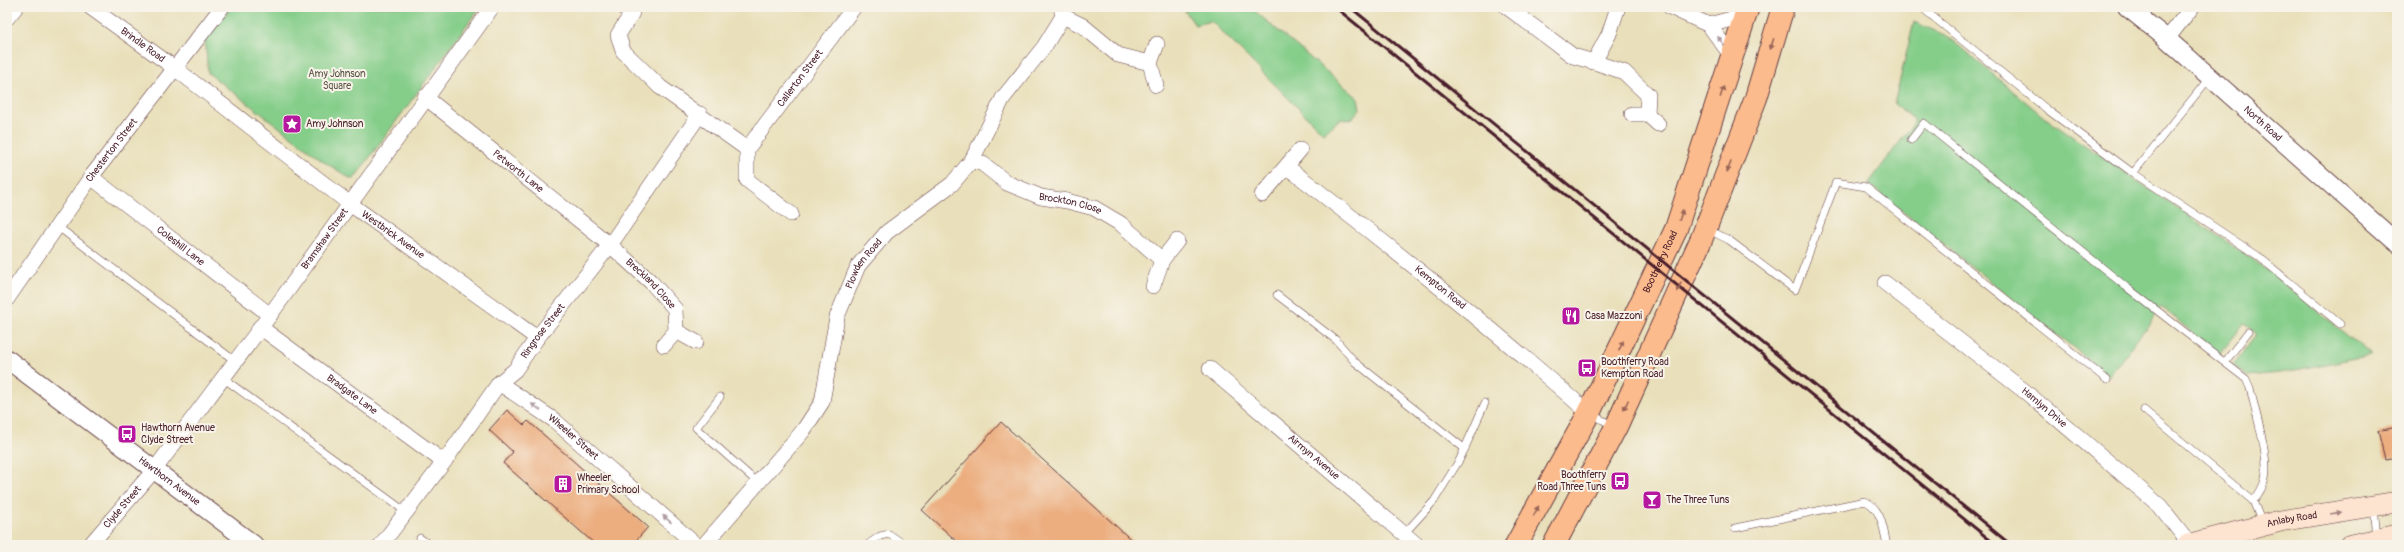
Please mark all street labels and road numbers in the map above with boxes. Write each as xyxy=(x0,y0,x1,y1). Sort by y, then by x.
street label: Brindle Road xyxy=(118,25,167,65)
street label: Callerton Street xyxy=(775,47,826,109)
street label: North Road xyxy=(2241,104,2284,144)
street label: Chesterton Street xyxy=(83,115,141,184)
street label: Petworth Lane xyxy=(490,147,546,195)
street label: Brockton Close xyxy=(1038,191,1104,217)
street label: Bramshaw Street xyxy=(299,205,351,272)
street label: Westbrick Avenue xyxy=(359,208,427,261)
street label: Coleshill Lane xyxy=(154,224,207,268)
street label: Boothferry Road xyxy=(1641,229,1680,295)
street label: Plowden Road xyxy=(843,236,885,291)
street label: Breckland Close xyxy=(623,256,678,311)
street label: Kempton Road xyxy=(1412,263,1468,312)
street label: Ringrose Street xyxy=(519,301,568,361)
street label: Bradgate Lane xyxy=(324,372,380,417)
street label: Hamlyn Drive xyxy=(2019,385,2069,430)
street label: Wheeler Street xyxy=(546,412,602,463)
street label: Airmyn Avenue xyxy=(1285,432,1342,482)
street label: Hawthorn Avenue xyxy=(136,454,202,508)
street label: Clyde Street xyxy=(101,483,145,531)
street label: Anlaby Road xyxy=(2265,509,2318,530)

